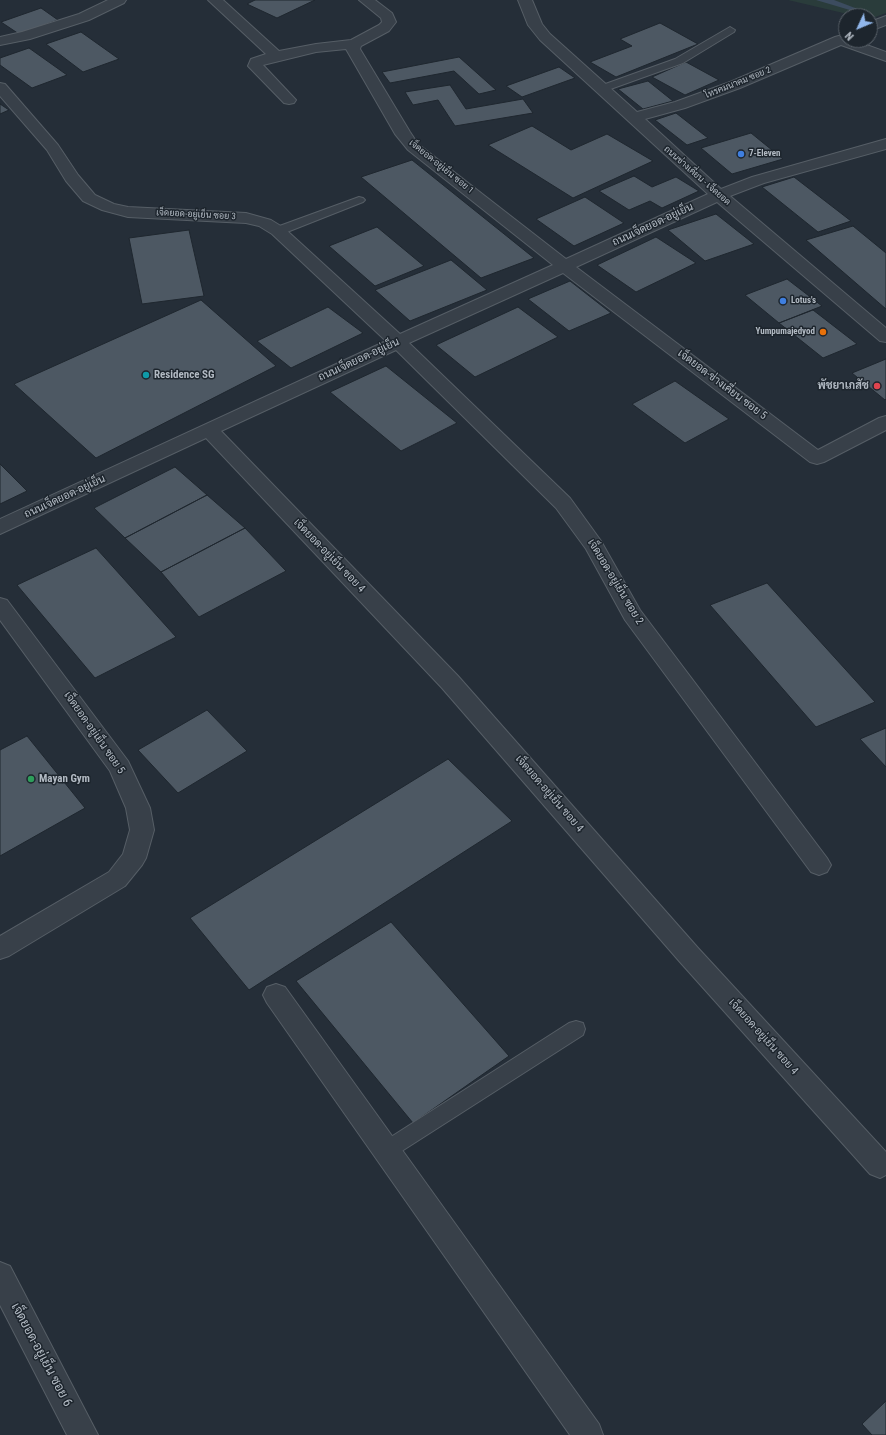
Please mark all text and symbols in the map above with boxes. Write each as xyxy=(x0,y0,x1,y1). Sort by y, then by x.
north arrow xyxy=(838,8,878,48)
text: N xyxy=(843,29,857,43)
street label: โทรคมนาคม ซอย 2 xyxy=(703,65,773,101)
street label: เจ็ดยอด-อยู่เย็น ซอย 1 xyxy=(407,138,475,196)
street label: ถนนช่างเคี่ยน - เจ็ดยอด xyxy=(661,144,733,208)
marker: 7-Eleven xyxy=(736,149,746,159)
place label: 7-Eleven xyxy=(749,149,780,159)
street label: ถนนเจ็ดยอด-อยู่เย็น xyxy=(610,200,696,250)
street label: เจ็ดยอด-อยู่เย็น ซอย 3 xyxy=(156,208,236,222)
marker: Lotus's xyxy=(778,296,788,306)
place label: Lotus's xyxy=(791,296,816,306)
place label: Yumpumajedyod xyxy=(756,327,815,337)
marker: Yumpumajedyod xyxy=(818,327,828,337)
street label: ถนนเจ็ดยอด-อยู่เย็น xyxy=(316,335,402,385)
street label: เจ็ดยอด-ช่างเคี่ยน ซอย 5 xyxy=(675,347,769,423)
place label: Residence SG xyxy=(154,368,214,382)
marker: Residence SG xyxy=(141,370,151,380)
place label: พัชยาเภสัช xyxy=(817,379,869,393)
marker: พัชยาเภสัช xyxy=(872,381,882,391)
street label: ถนนเจ็ดยอด-อยู่เย็น xyxy=(22,472,108,522)
street label: เจ็ดยอด-อยู่เย็น ซอย 4 xyxy=(290,516,368,596)
street label: เจ็ดยอด-อยู่เย็น ซอย 2 xyxy=(584,537,646,627)
street label: เจ็ดยอด-อยู่เย็น ซอย 5 xyxy=(61,689,127,777)
street label: เจ็ดยอด-อยู่เย็น ซอย 4 xyxy=(512,753,586,835)
place label: Mayan Gym xyxy=(39,772,90,786)
marker: Mayan Gym xyxy=(26,774,36,784)
street label: เจ็ดยอด-อยู่เย็น ซอย 4 xyxy=(725,996,801,1078)
street label: เจ็ดยอด-อยู่เย็น ซอย 6 xyxy=(7,1300,75,1410)

